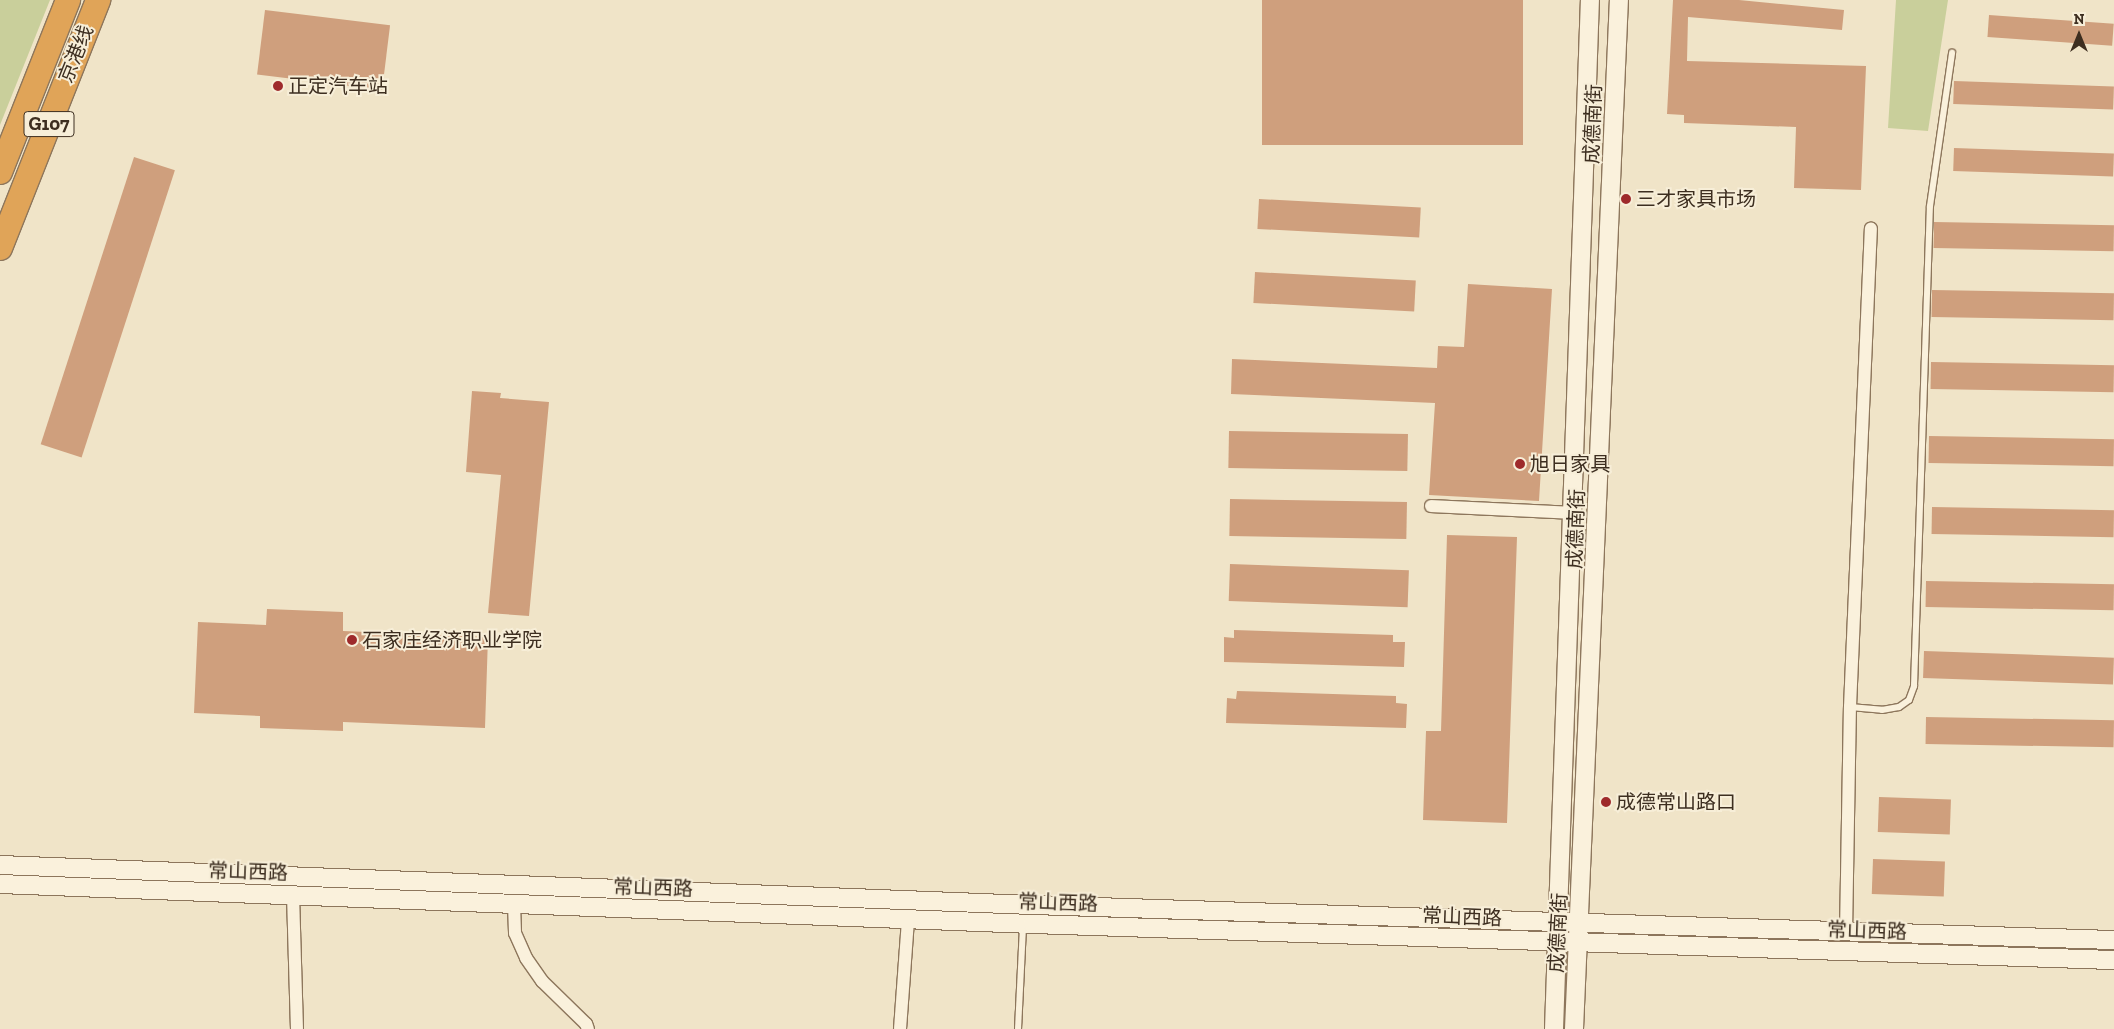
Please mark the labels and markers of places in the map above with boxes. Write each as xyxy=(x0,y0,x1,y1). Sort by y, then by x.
place label: 正定汽车站 xyxy=(288,74,388,98)
marker: 正定汽车站 xyxy=(272,80,284,92)
place label: 三才家具市场 xyxy=(1636,187,1756,211)
marker: 三才家具市场 xyxy=(1620,193,1632,205)
place label: 旭日家具 xyxy=(1530,452,1610,476)
marker: 旭日家具 xyxy=(1514,458,1526,470)
place label: 石家庄经济职业学院 xyxy=(362,628,542,652)
marker: 石家庄经济职业学院 xyxy=(346,634,358,646)
place label: 成德常山路口 xyxy=(1616,790,1736,814)
marker: 成德常山路口 xyxy=(1600,796,1612,808)

